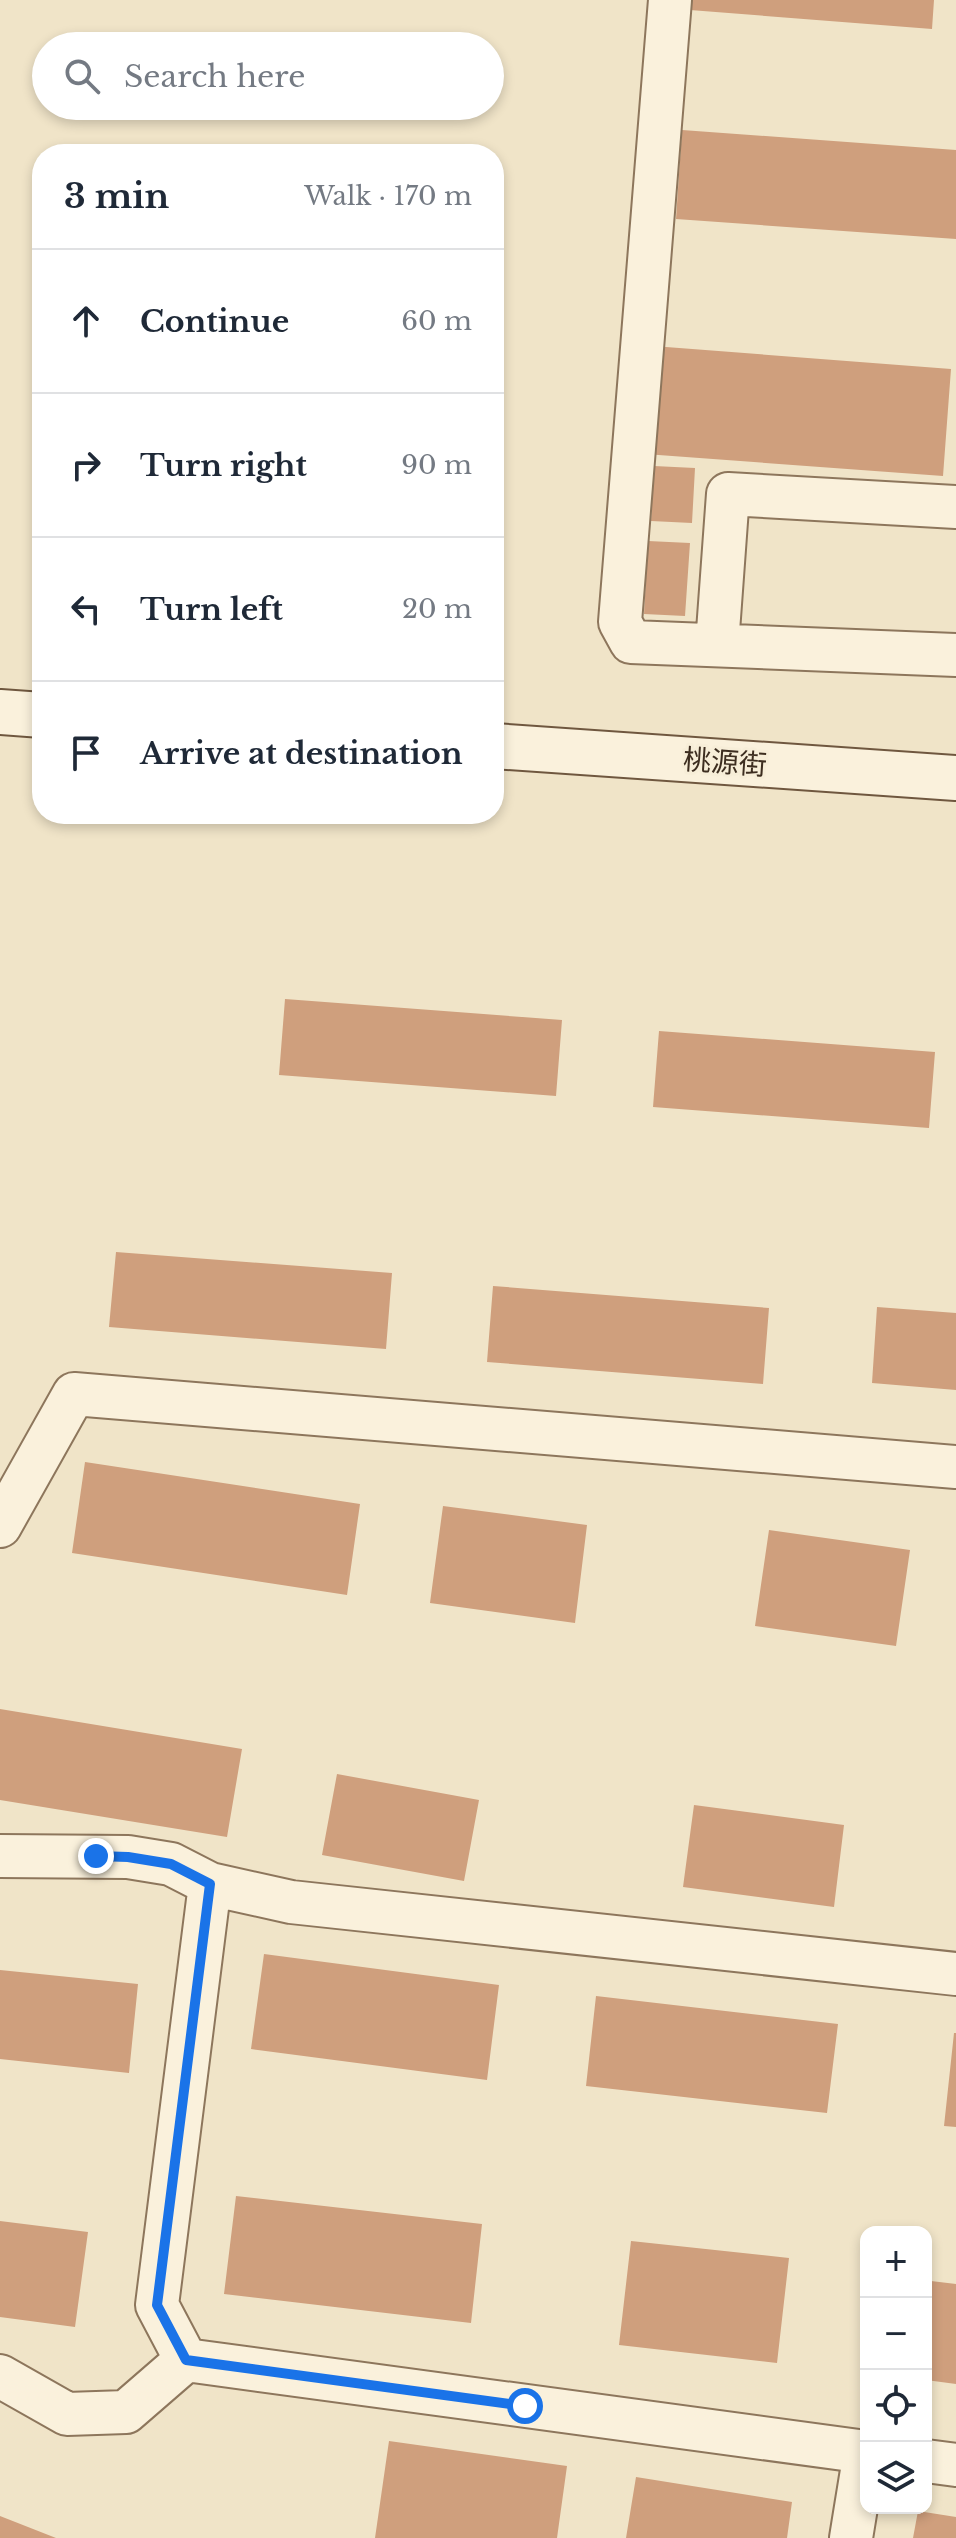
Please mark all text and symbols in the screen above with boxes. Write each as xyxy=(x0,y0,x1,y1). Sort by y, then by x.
search box xyxy=(32,32,504,120)
icon: search xyxy=(60,54,104,98)
text: Search here xyxy=(124,58,305,95)
text: 3 min xyxy=(64,175,169,217)
text: Walk · 170 m xyxy=(304,180,472,212)
icon: ahead xyxy=(64,299,108,343)
text: Continue xyxy=(140,303,289,340)
text: 60 m xyxy=(401,305,472,337)
icon: right xyxy=(64,443,108,487)
text: Turn right xyxy=(140,447,307,484)
text: 90 m xyxy=(401,449,472,481)
icon: left xyxy=(64,587,108,631)
text: Turn left xyxy=(140,591,283,628)
text: 20 m xyxy=(402,593,472,625)
icon: arrive xyxy=(64,731,108,775)
text: Arrive at destination xyxy=(140,735,463,772)
street label: 桃源街 xyxy=(682,742,768,783)
route end xyxy=(78,1838,114,1874)
map controls xyxy=(860,2226,932,2514)
button: + xyxy=(860,2226,932,2298)
button: − xyxy=(860,2298,932,2370)
button: locate xyxy=(860,2370,932,2442)
route start xyxy=(507,2388,543,2424)
button: layers xyxy=(860,2442,932,2514)

